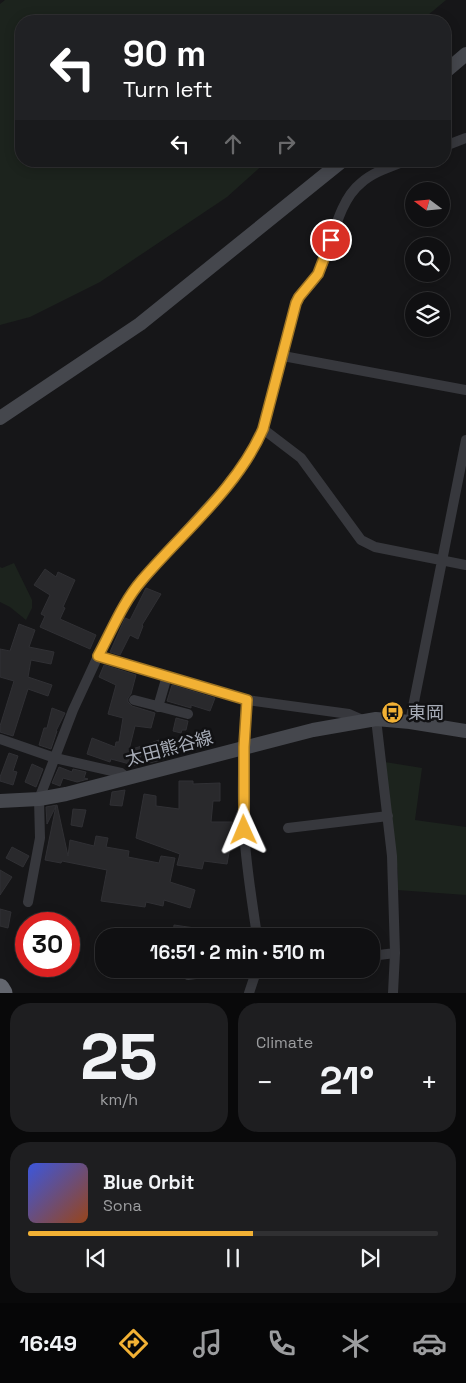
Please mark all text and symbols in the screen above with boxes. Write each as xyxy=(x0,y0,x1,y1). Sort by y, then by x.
text: 90 m xyxy=(123,32,206,76)
icon: left xyxy=(40,35,105,100)
text: Turn left xyxy=(123,75,213,103)
icon: left xyxy=(166,130,194,158)
icon: ahead xyxy=(219,130,247,158)
icon: right xyxy=(272,130,300,158)
north arrow xyxy=(405,182,450,228)
map controls xyxy=(405,182,450,337)
pin xyxy=(310,219,352,261)
icon: arrive xyxy=(317,226,345,254)
button: search xyxy=(405,237,450,282)
button: layers xyxy=(405,292,450,337)
bus stop icon: 東岡 xyxy=(380,700,404,724)
place label: 東岡 xyxy=(408,701,444,724)
street label: 太田熊谷線 xyxy=(123,725,215,771)
position arrow xyxy=(217,803,269,855)
speed limit sign: 30 xyxy=(15,912,80,977)
text: 16:51 · 2 min · 510 m xyxy=(150,940,325,965)
text: 25 xyxy=(80,1015,158,1098)
text: Climate xyxy=(256,1032,313,1053)
text: 21° xyxy=(320,1057,374,1105)
text: − xyxy=(256,1064,273,1100)
text: + xyxy=(421,1064,438,1100)
text: km/h xyxy=(100,1089,138,1110)
text: Blue Orbit xyxy=(103,1170,194,1195)
text: Sona xyxy=(103,1195,142,1216)
icon: previous xyxy=(82,1244,110,1272)
icon: pause xyxy=(219,1244,247,1272)
icon: next xyxy=(356,1244,384,1272)
icon: directions xyxy=(116,1326,151,1361)
icon: music xyxy=(190,1326,225,1361)
icon: phone xyxy=(264,1326,299,1361)
icon: climate xyxy=(338,1326,373,1361)
icon: car xyxy=(412,1326,447,1361)
text: 16:49 xyxy=(19,1329,77,1357)

